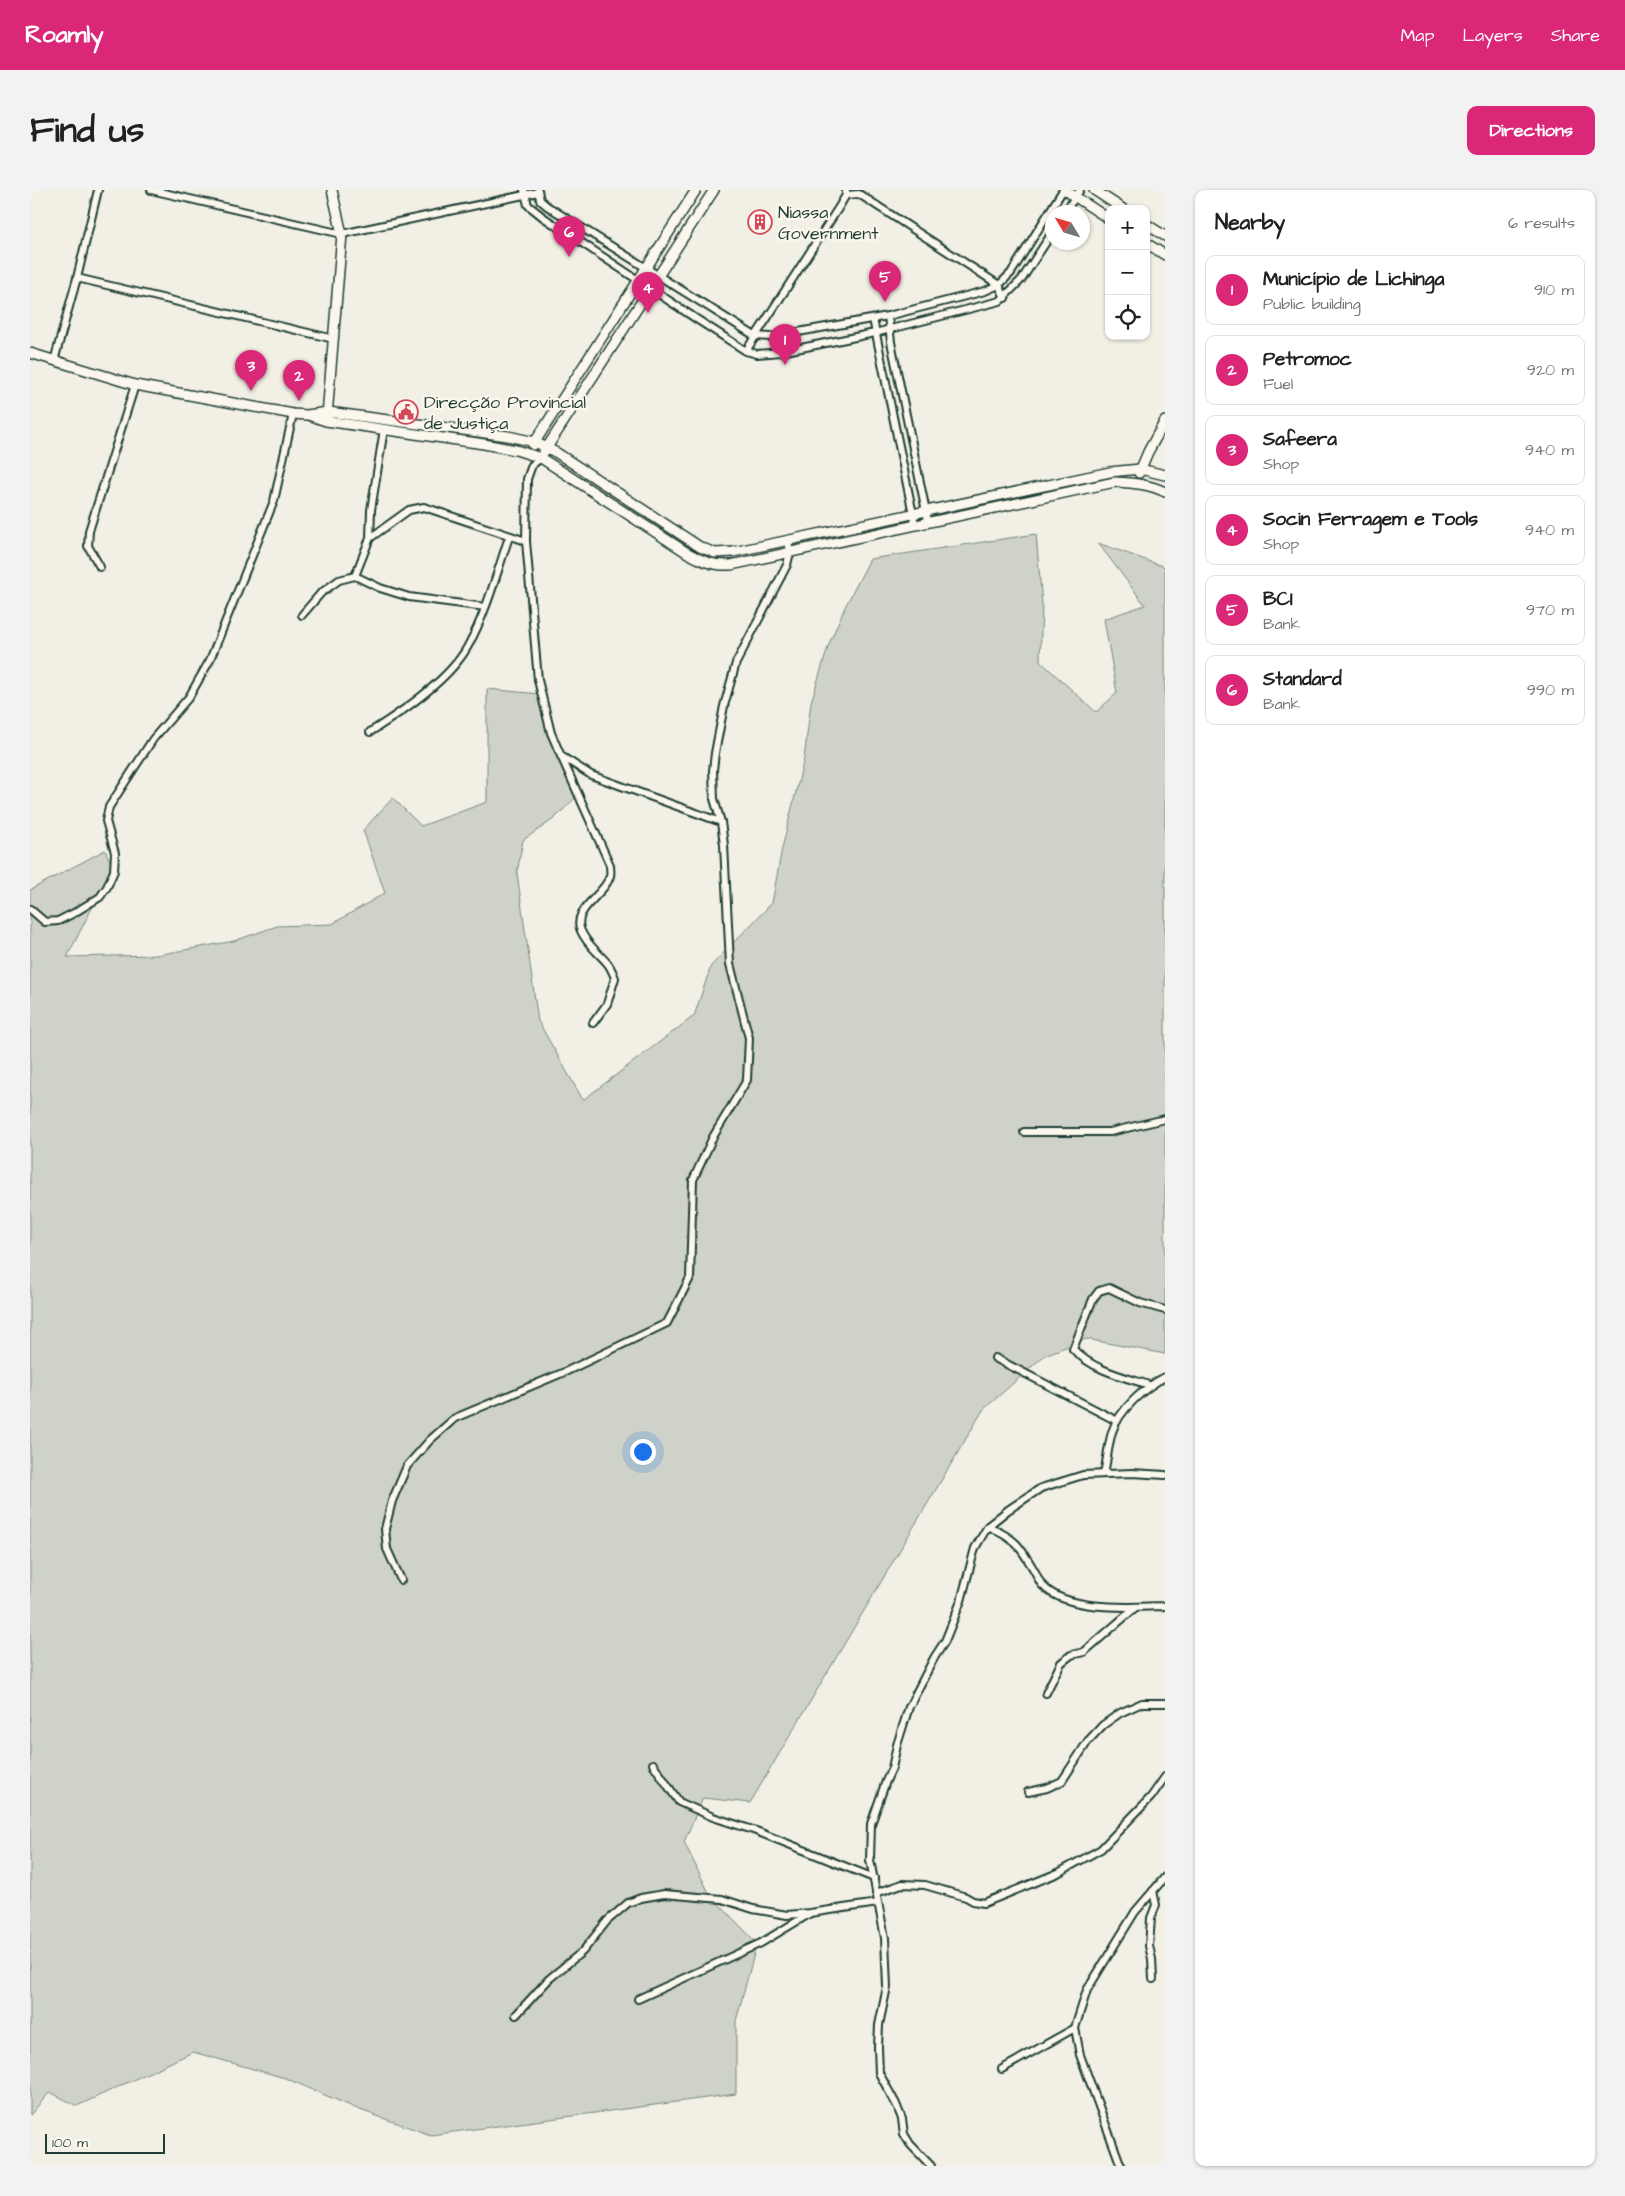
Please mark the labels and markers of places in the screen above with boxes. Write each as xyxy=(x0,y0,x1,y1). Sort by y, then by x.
place label: Niassa Government xyxy=(778,200,879,246)
building icon: Niassa Government xyxy=(747,209,773,235)
pin: 6 xyxy=(553,216,585,257)
pin: 5 xyxy=(869,261,901,302)
pin: 4 xyxy=(632,272,664,313)
pin: 1 xyxy=(769,324,801,365)
pin: 3 xyxy=(235,350,267,391)
pin: 2 xyxy=(283,360,315,401)
place label: Direcção Provincial de Justiça xyxy=(424,390,586,436)
public building icon: Direcção Provincial de Justiça xyxy=(393,399,419,425)

